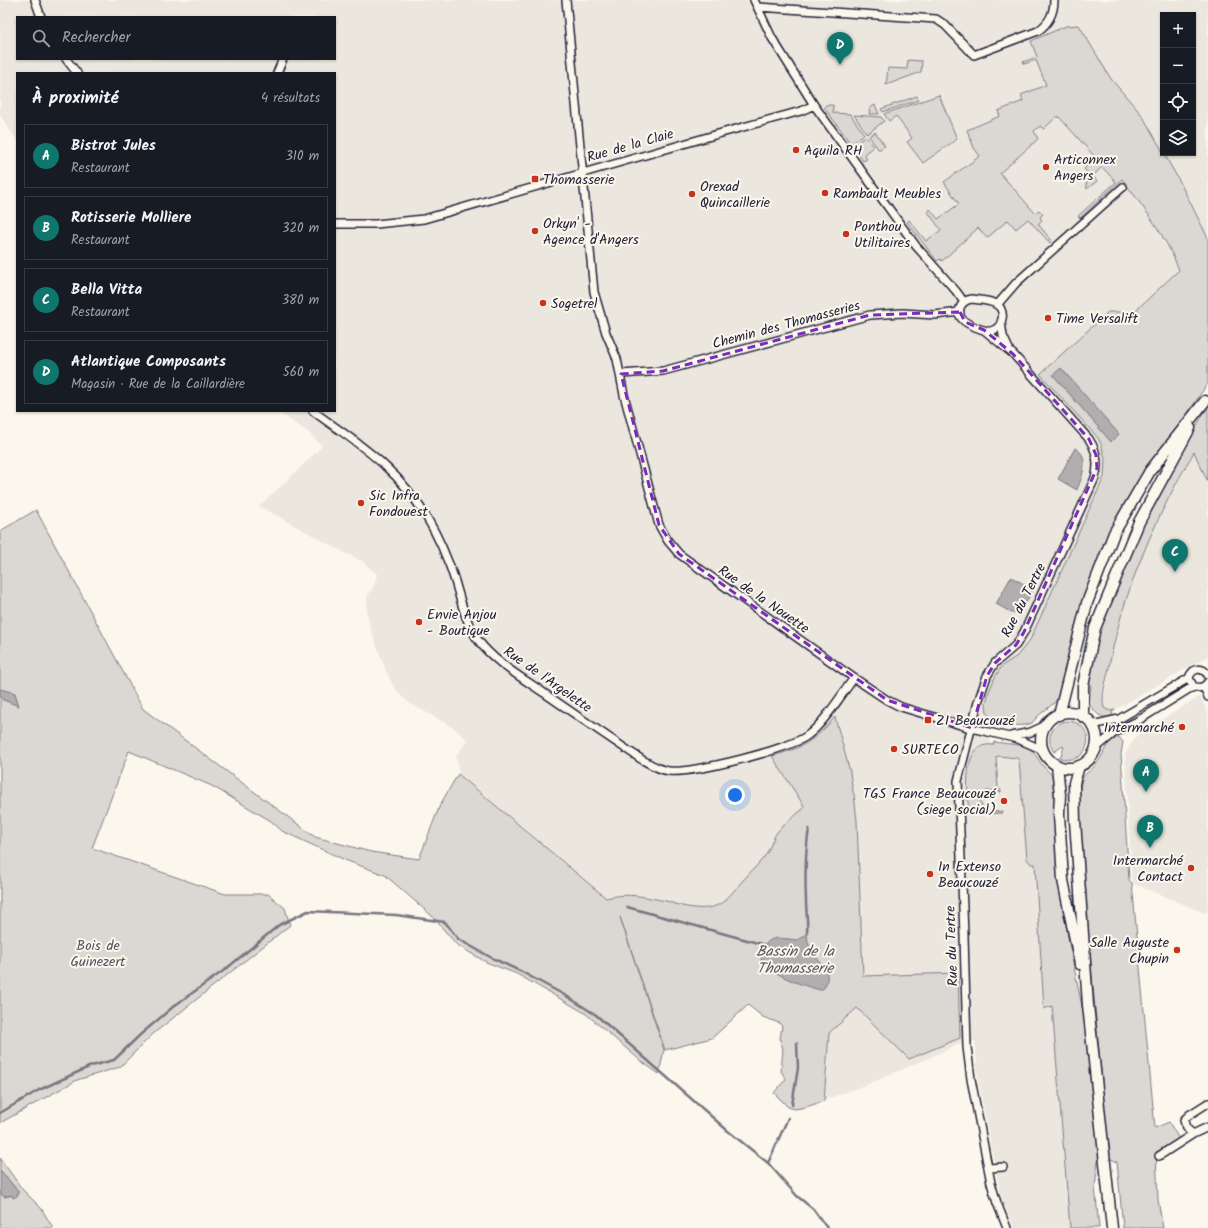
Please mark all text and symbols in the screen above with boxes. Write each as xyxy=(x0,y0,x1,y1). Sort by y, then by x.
map controls xyxy=(1160,12,1196,156)
button: + xyxy=(1160,12,1196,48)
search box xyxy=(16,16,336,60)
text: Rechercher xyxy=(62,26,130,50)
icon: search xyxy=(30,27,52,49)
pin: D xyxy=(827,32,853,65)
button: − xyxy=(1160,48,1196,84)
button: locate xyxy=(1160,84,1196,120)
text: À proximité xyxy=(32,85,119,112)
text: 4 résultats xyxy=(261,88,320,109)
button: layers xyxy=(1160,120,1196,156)
street label: Rue de la Claie xyxy=(584,123,677,169)
text: Bistrot Jules xyxy=(71,134,156,158)
place label: Aquila RH xyxy=(804,140,862,162)
marker: Aquila RH xyxy=(791,145,801,155)
text: A xyxy=(42,146,50,167)
text: 310 m xyxy=(285,146,319,167)
place label: Articonnex Angers xyxy=(1054,149,1117,187)
text: Restaurant xyxy=(71,158,130,179)
marker: Articonnex Angers xyxy=(1041,162,1051,172)
place label: Thomasserie xyxy=(543,169,615,191)
marker: Thomasserie xyxy=(530,174,540,184)
place label: Orexad Quincaillerie xyxy=(700,176,771,214)
place label: Rambault Meubles xyxy=(833,183,941,205)
marker: Rambault Meubles xyxy=(820,188,830,198)
marker: Orexad Quincaillerie xyxy=(687,189,697,199)
text: Rotisserie Molliere xyxy=(71,206,191,230)
place label: Orkyn' - Agence d'Angers xyxy=(543,213,639,251)
place label: Ponthou Utilitaires xyxy=(854,216,910,254)
text: B xyxy=(42,218,50,239)
text: 320 m xyxy=(282,218,319,239)
marker: Orkyn' - Agence d'Angers xyxy=(530,226,540,236)
marker: Ponthou Utilitaires xyxy=(841,229,851,239)
text: Restaurant xyxy=(71,230,130,251)
text: Bella Vitta xyxy=(71,278,142,302)
text: C xyxy=(42,290,50,311)
text: 380 m xyxy=(282,290,319,311)
place label: Sogetrel xyxy=(551,293,598,315)
street label: Chemin des Thomasseries xyxy=(710,295,863,355)
marker: Sogetrel xyxy=(538,298,548,308)
text: Restaurant xyxy=(71,302,130,323)
place label: Time Versalift xyxy=(1056,308,1139,330)
marker: Time Versalift xyxy=(1043,313,1053,323)
text: Atlantique Composants xyxy=(71,350,226,374)
text: D xyxy=(42,362,50,383)
text: 560 m xyxy=(283,362,319,383)
text: Magasin · Rue de la Caillardière xyxy=(71,374,245,395)
place label: Sic Infra Fondouest xyxy=(369,485,428,523)
marker: Sic Infra Fondouest xyxy=(356,498,366,508)
pin: C xyxy=(1162,539,1188,572)
street label: Rue du Tertre xyxy=(996,559,1052,642)
street label: Rue de la Nouette xyxy=(713,560,814,640)
place label: Envie Anjou - Boutique xyxy=(427,604,497,642)
marker: Envie Anjou - Boutique xyxy=(414,617,424,627)
street label: Rue de l'Argelette xyxy=(498,641,597,719)
place label: ZI Beaucouzé xyxy=(936,710,1016,732)
marker: ZI Beaucouzé xyxy=(923,715,933,725)
place label: Intermarché xyxy=(1104,717,1175,739)
marker: Intermarché xyxy=(1177,722,1187,732)
place label: SURTECO xyxy=(902,739,959,761)
marker: SURTECO xyxy=(889,744,899,754)
pin: A xyxy=(1133,759,1159,792)
place label: TGS France Beaucouzé (siege social) xyxy=(863,783,997,821)
your location xyxy=(725,785,745,805)
marker: TGS France Beaucouzé (siege social) xyxy=(999,796,1009,806)
pin: B xyxy=(1137,815,1163,848)
place label: Intermarché Contact xyxy=(1113,850,1184,888)
place label: In Extenso Beaucouzé xyxy=(938,856,1001,894)
marker: Intermarché Contact xyxy=(1186,863,1196,873)
marker: In Extenso Beaucouzé xyxy=(925,869,935,879)
street label: Rue du Tertre xyxy=(940,904,964,987)
place label: Salle Auguste Chupin xyxy=(1090,932,1170,970)
park label: Bois de Guinezert xyxy=(71,935,126,973)
water label: Bassin de la Thomasserie xyxy=(756,940,835,981)
marker: Salle Auguste Chupin xyxy=(1172,945,1182,955)

